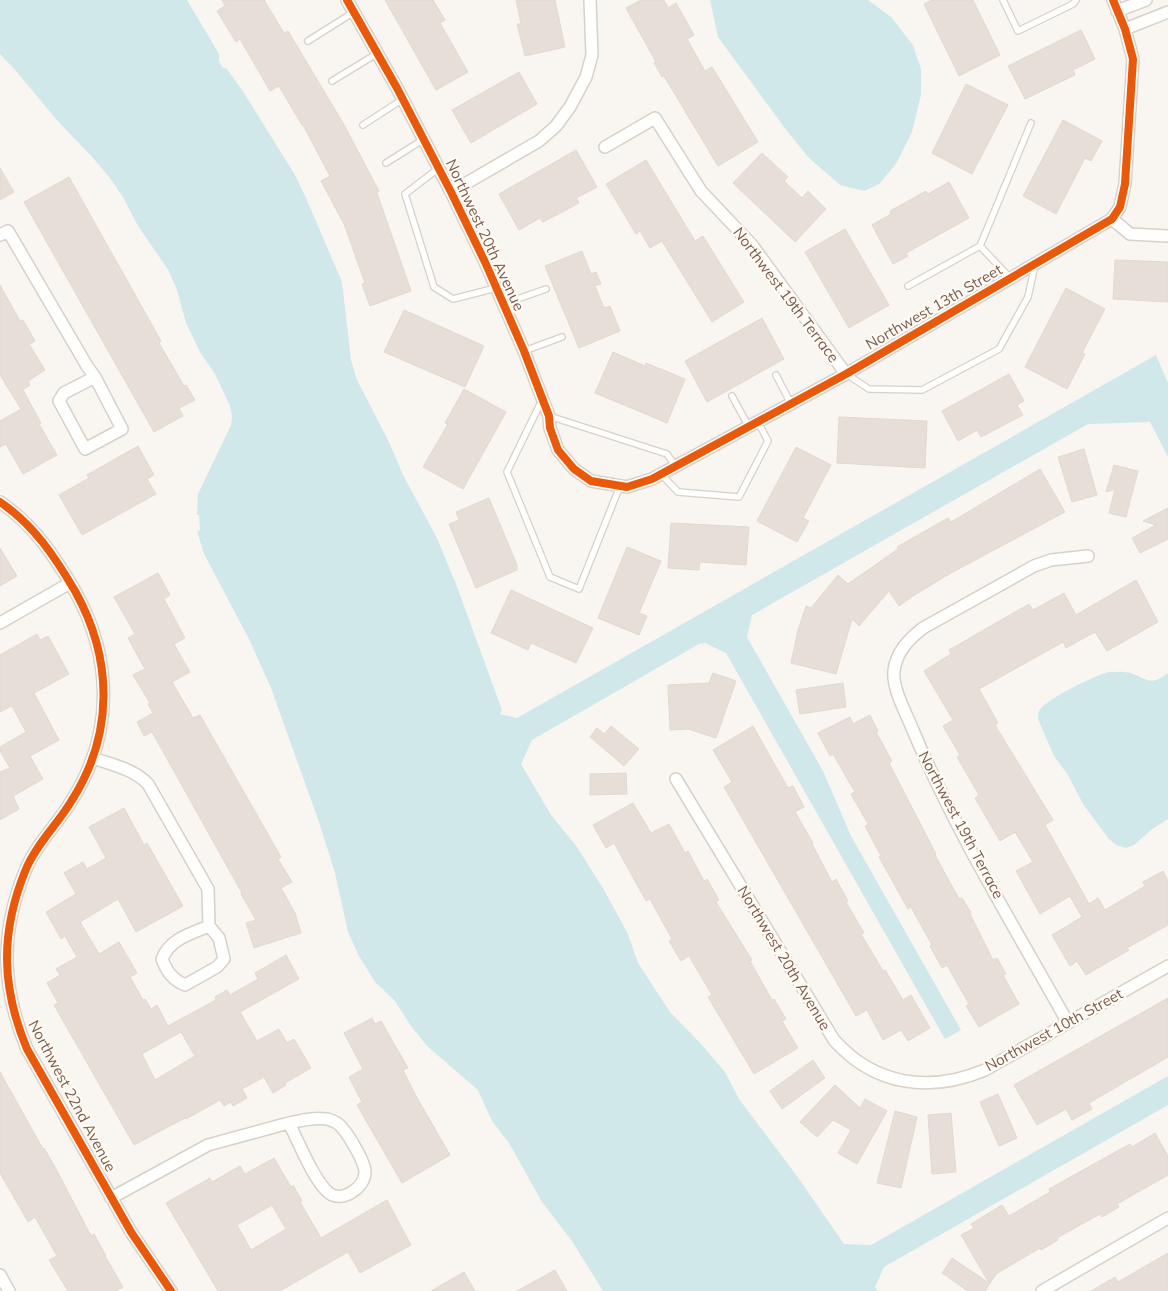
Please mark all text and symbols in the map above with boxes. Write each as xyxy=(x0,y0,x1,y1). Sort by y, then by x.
street label: Northwest 20th Avenue xyxy=(442,156,529,314)
street label: Northwest 19th Terrace xyxy=(729,223,843,366)
street label: Northwest 13th Street xyxy=(862,260,1005,353)
street label: Northwest 19th Terrace xyxy=(914,748,1008,902)
street label: Northwest 20th Avenue xyxy=(734,882,835,1034)
street label: Northwest 10th Street xyxy=(982,984,1126,1075)
street label: Northwest 22nd Avenue xyxy=(24,1017,121,1175)

